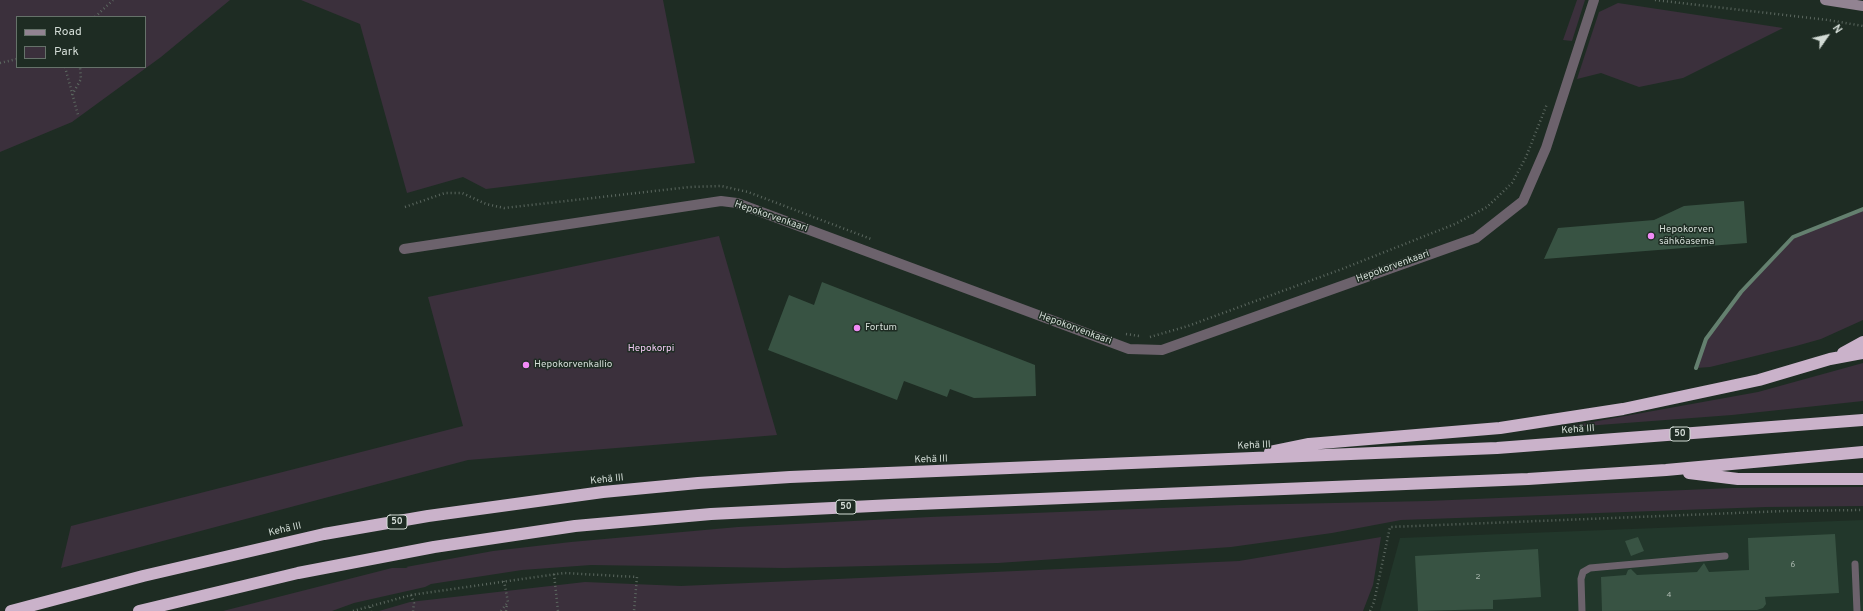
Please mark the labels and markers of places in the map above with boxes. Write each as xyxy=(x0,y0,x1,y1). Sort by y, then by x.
place label: Hepokorven sähköasema xyxy=(1659,224,1714,248)
marker: Hepokorven sähköasema xyxy=(1646,231,1656,241)
place label: Fortum xyxy=(865,322,897,334)
marker: Fortum xyxy=(852,323,862,333)
place label: Hepokorvenkallio xyxy=(534,359,612,371)
marker: Hepokorvenkallio xyxy=(521,360,531,370)

